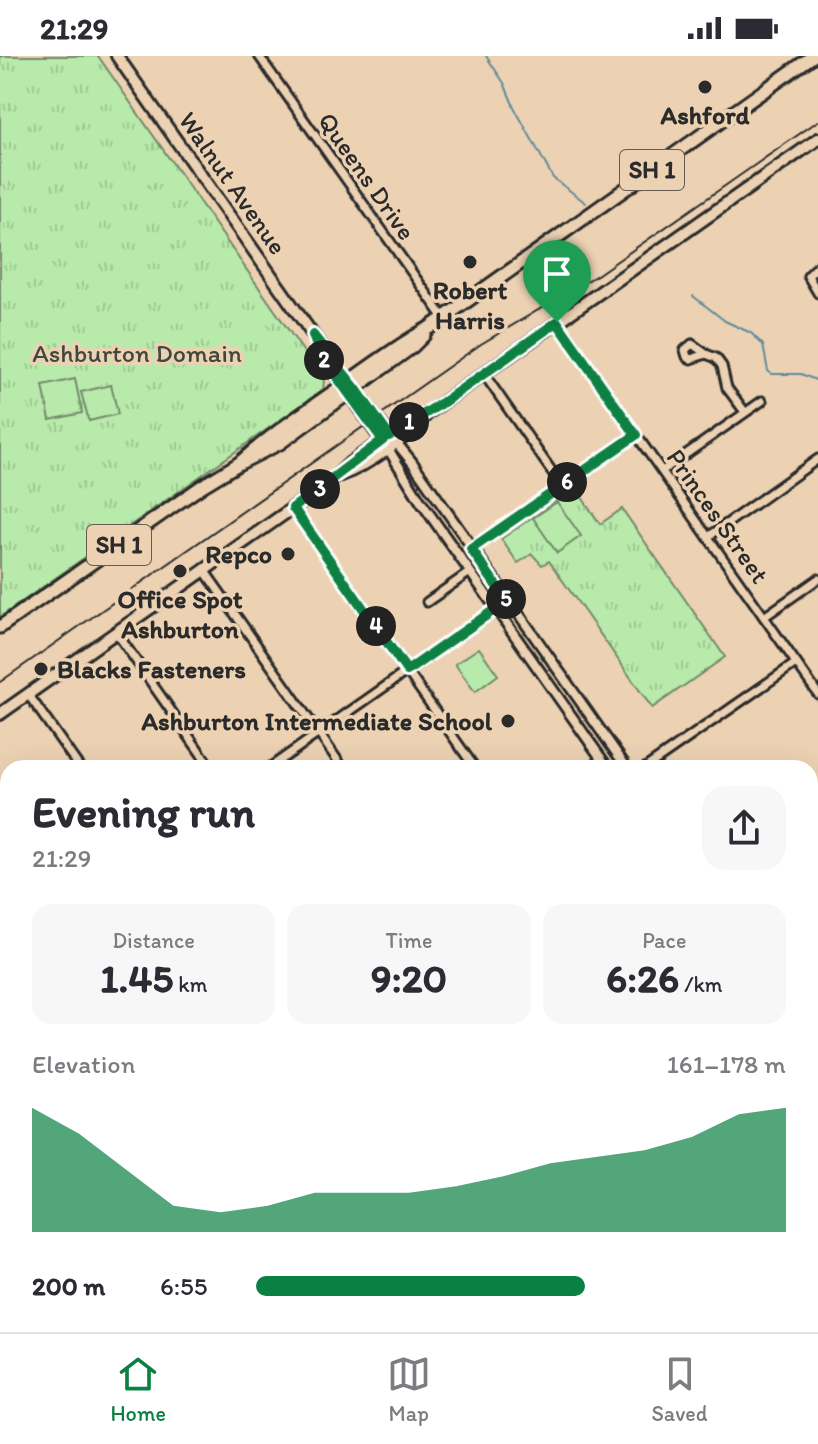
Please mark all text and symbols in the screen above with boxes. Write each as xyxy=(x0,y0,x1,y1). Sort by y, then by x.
text: 21:29 xyxy=(40,10,109,47)
marker: Ashford xyxy=(696,78,714,96)
place label: Ashford xyxy=(660,99,751,131)
street label: Walnut Avenue xyxy=(172,105,294,261)
street label: Queens Drive xyxy=(311,106,423,246)
road number: SH 1 xyxy=(620,150,684,190)
pin xyxy=(523,240,591,322)
icon: arrive xyxy=(535,252,579,296)
marker: Robert Harris xyxy=(461,253,479,271)
place label: Robert Harris xyxy=(433,274,507,336)
park label: Ashburton Domain xyxy=(32,337,242,369)
pin: 2 xyxy=(304,340,344,380)
text: 2 xyxy=(318,346,330,373)
pin: 1 xyxy=(389,402,429,442)
text: 1 xyxy=(404,408,414,435)
street label: Princes Street xyxy=(660,443,776,590)
pin: 6 xyxy=(547,462,587,502)
text: 6 xyxy=(561,468,573,495)
pin: 3 xyxy=(300,469,340,509)
text: 3 xyxy=(314,475,326,502)
road number: SH 1 xyxy=(87,525,151,565)
place label: Repco xyxy=(205,538,272,570)
marker: Repco xyxy=(279,545,297,563)
marker: Office Spot Ashburton xyxy=(171,562,189,580)
pin: 5 xyxy=(486,579,526,619)
place label: Office Spot Ashburton xyxy=(117,583,243,645)
text: 5 xyxy=(500,585,512,612)
pin: 4 xyxy=(356,606,396,646)
text: 4 xyxy=(369,612,383,639)
place label: Blacks Fasteners xyxy=(57,653,246,685)
marker: Blacks Fasteners xyxy=(32,660,50,678)
place label: Ashburton Intermediate School xyxy=(140,705,493,737)
marker: Ashburton Intermediate School xyxy=(499,712,517,730)
text: Evening run xyxy=(32,785,255,838)
button: share xyxy=(702,786,786,870)
text: 21:29 xyxy=(32,842,91,874)
text: Distance xyxy=(112,927,195,954)
text: Time xyxy=(386,927,432,954)
text: Pace xyxy=(642,927,686,954)
text: 1.45 xyxy=(100,954,173,1002)
text: 9:20 xyxy=(371,954,447,1002)
text: 6:26 xyxy=(606,954,679,1002)
text: km xyxy=(173,971,207,998)
text: /km xyxy=(679,971,723,998)
text: Elevation xyxy=(32,1048,135,1080)
text: 161–178 m xyxy=(667,1048,786,1080)
text: 200 m xyxy=(32,1270,105,1302)
text: 6:55 xyxy=(160,1270,207,1302)
tab: Home xyxy=(110,1352,166,1427)
tab: Map xyxy=(387,1352,431,1427)
tab: Saved xyxy=(651,1352,708,1427)

